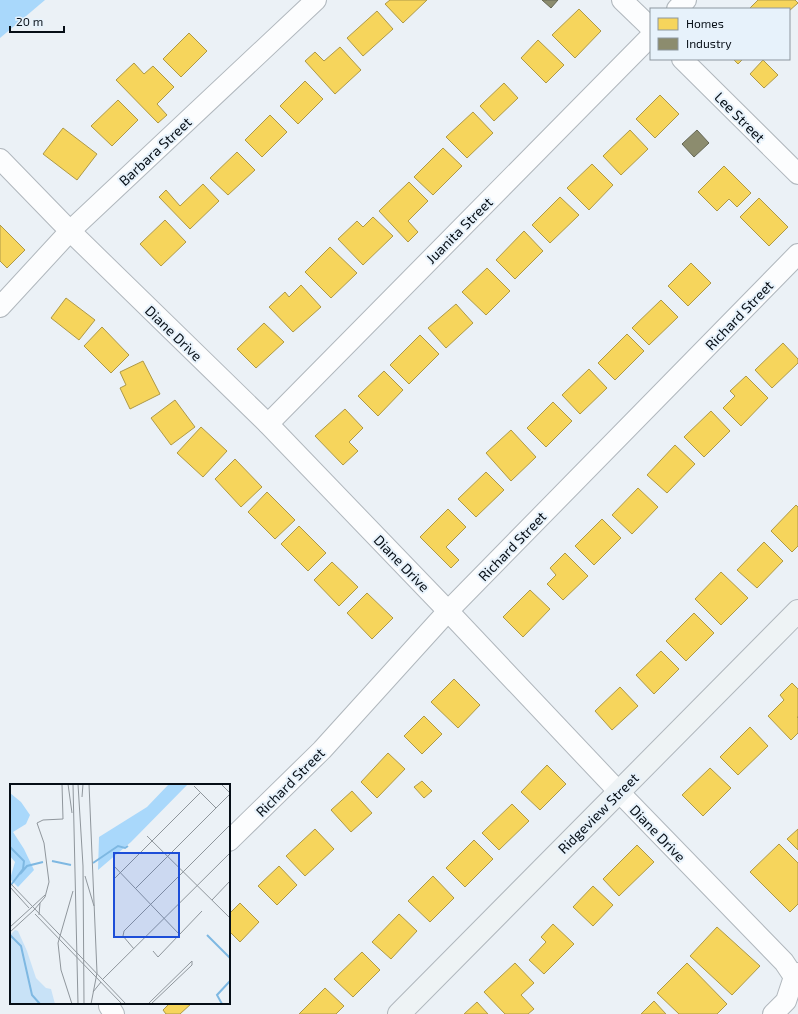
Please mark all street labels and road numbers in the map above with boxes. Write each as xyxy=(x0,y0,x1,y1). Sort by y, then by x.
street label: Lee Street xyxy=(711,88,769,146)
street label: Barbara Street xyxy=(115,113,195,189)
street label: Juanita Street xyxy=(422,193,496,267)
street label: Richard Street xyxy=(702,277,776,353)
street label: Diane Drive xyxy=(142,302,206,364)
street label: Richard Street xyxy=(475,508,549,584)
street label: Diane Drive xyxy=(371,531,433,595)
street label: Richard Street xyxy=(252,744,328,820)
street label: Ridgeview Street xyxy=(554,769,642,857)
street label: Diane Drive xyxy=(627,801,689,865)

